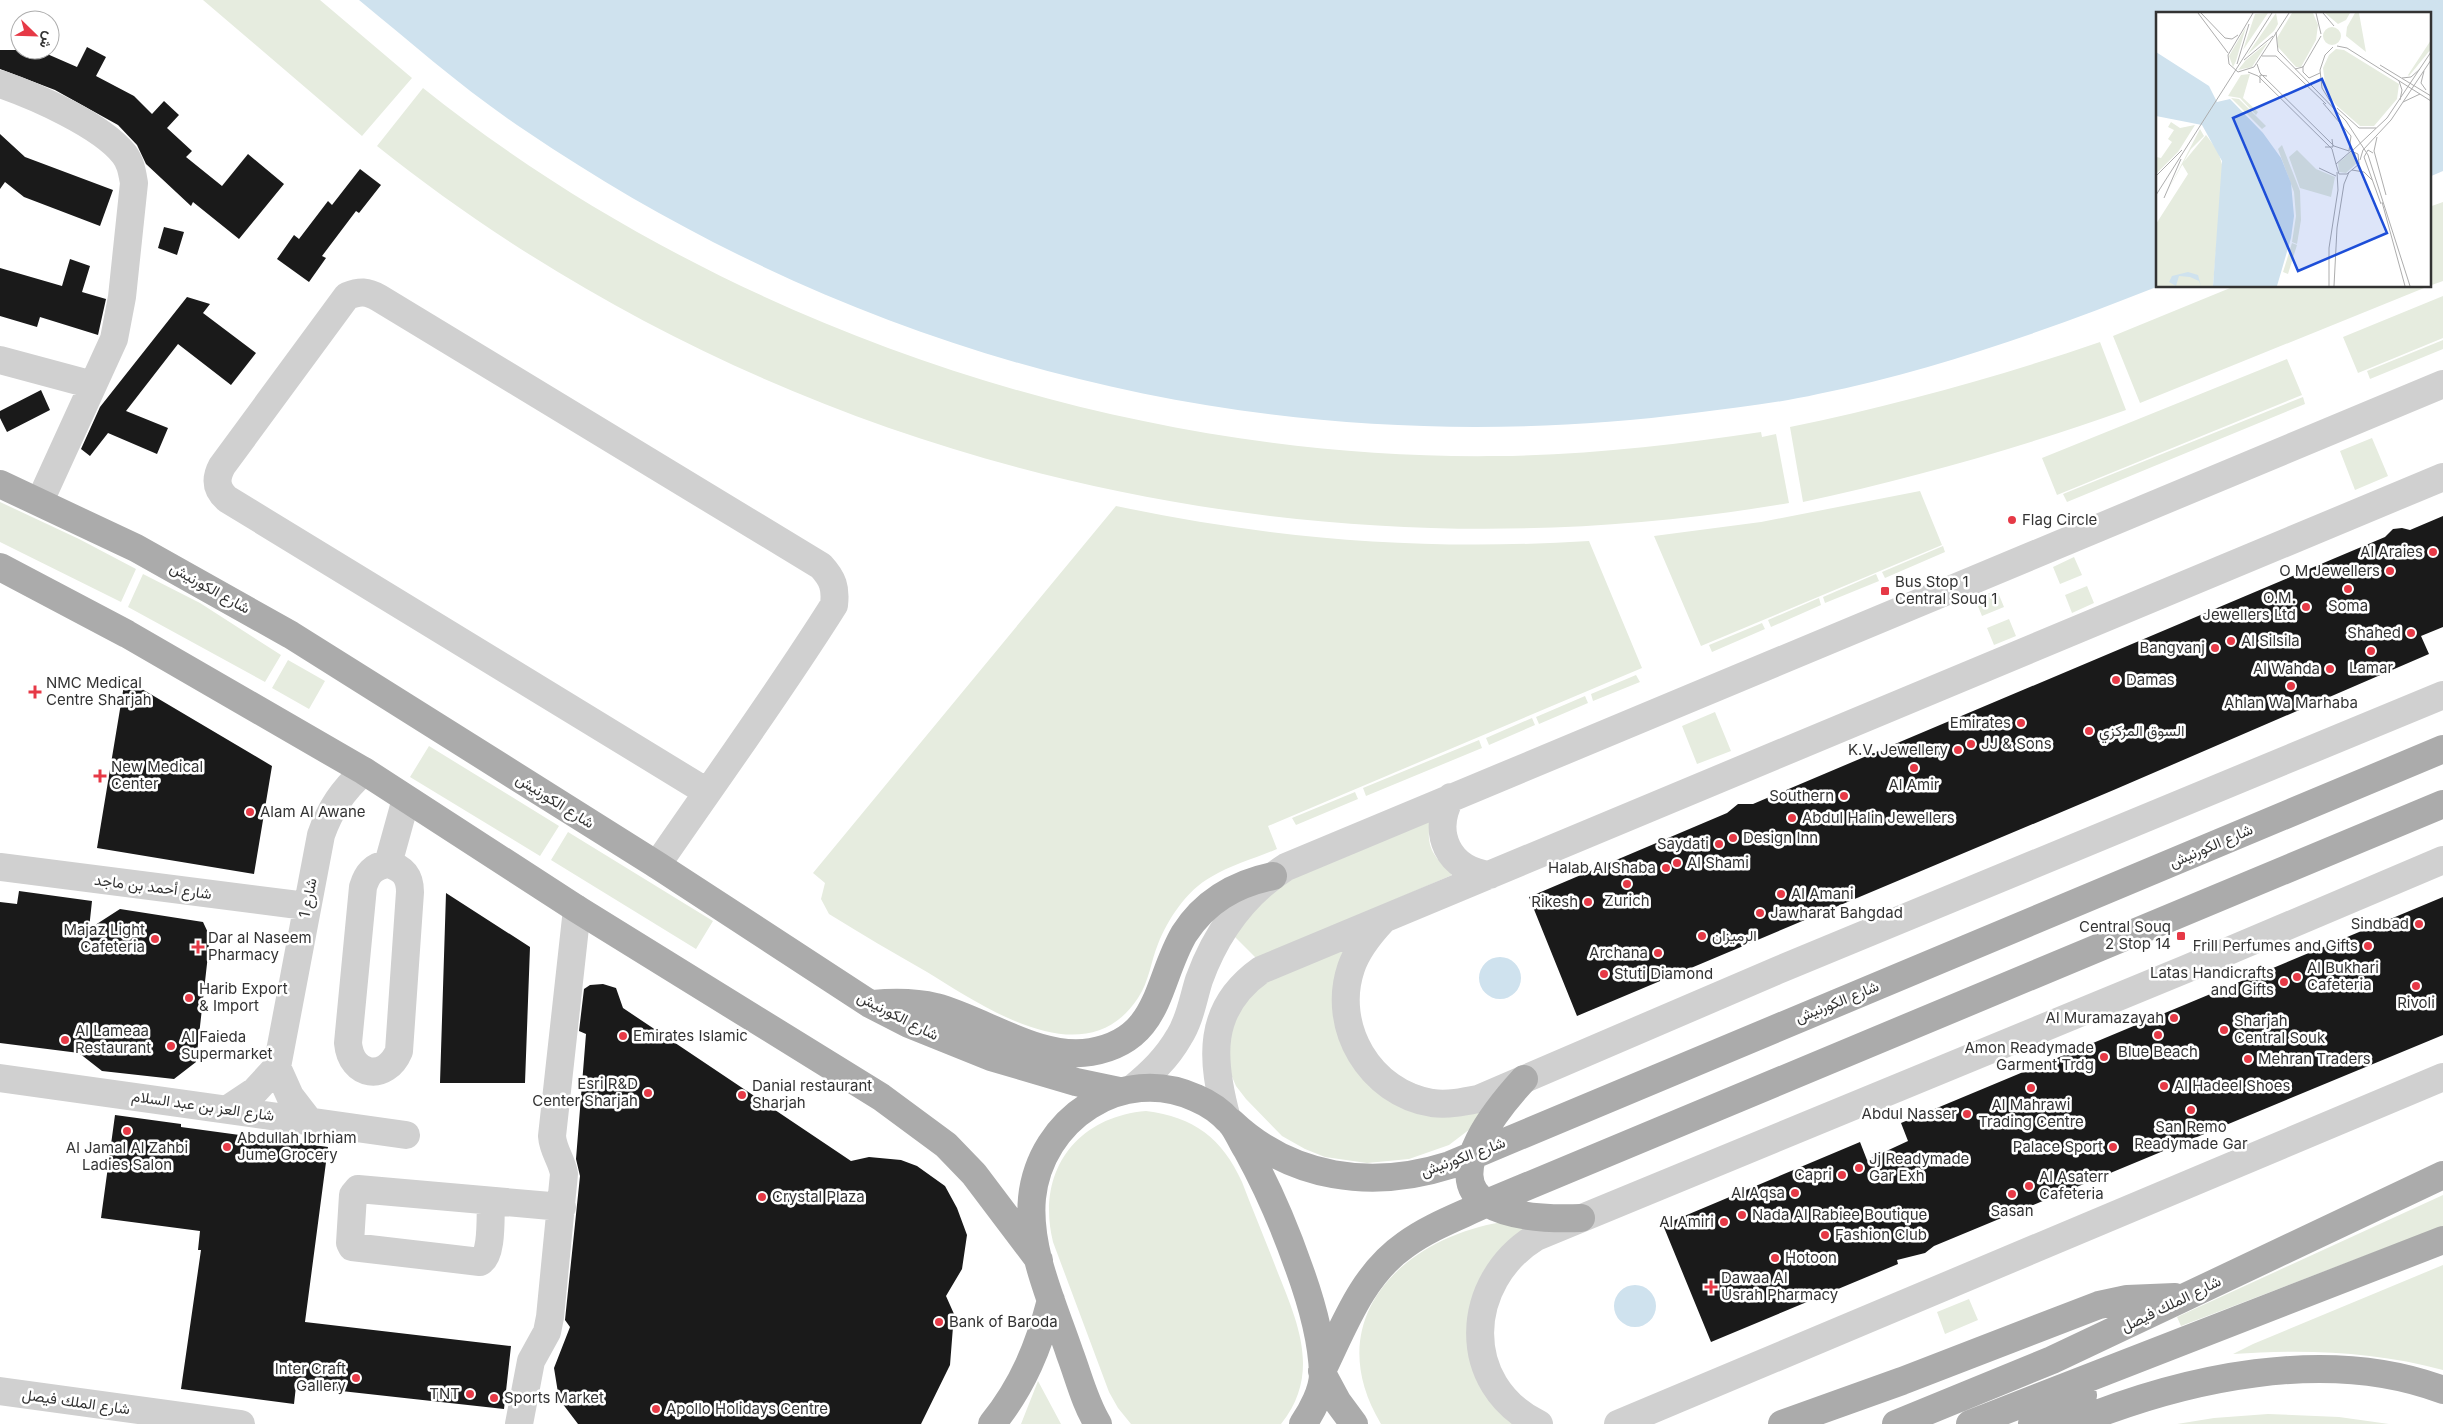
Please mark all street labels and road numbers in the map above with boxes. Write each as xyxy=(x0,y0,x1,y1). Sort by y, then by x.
street label: شارع الكورنيش xyxy=(166,558,254,619)
street label: شارع الكورنيش xyxy=(511,769,598,834)
street label: شارع الكورنيش xyxy=(2166,819,2256,873)
street label: شارع أحمد بن ماجد xyxy=(93,870,213,905)
street label: شارع 1 xyxy=(294,876,323,920)
street label: شارع الكورنيش xyxy=(1792,976,1882,1029)
street label: شارع الكورنيش xyxy=(853,987,942,1046)
street label: شارع العز بن عبد السلام xyxy=(130,1086,276,1127)
street label: شارع الكورنيش xyxy=(1418,1132,1509,1183)
street label: شارع الملك فيصل xyxy=(2118,1271,2225,1338)
street label: شارع الملك فيصل xyxy=(21,1385,131,1420)

